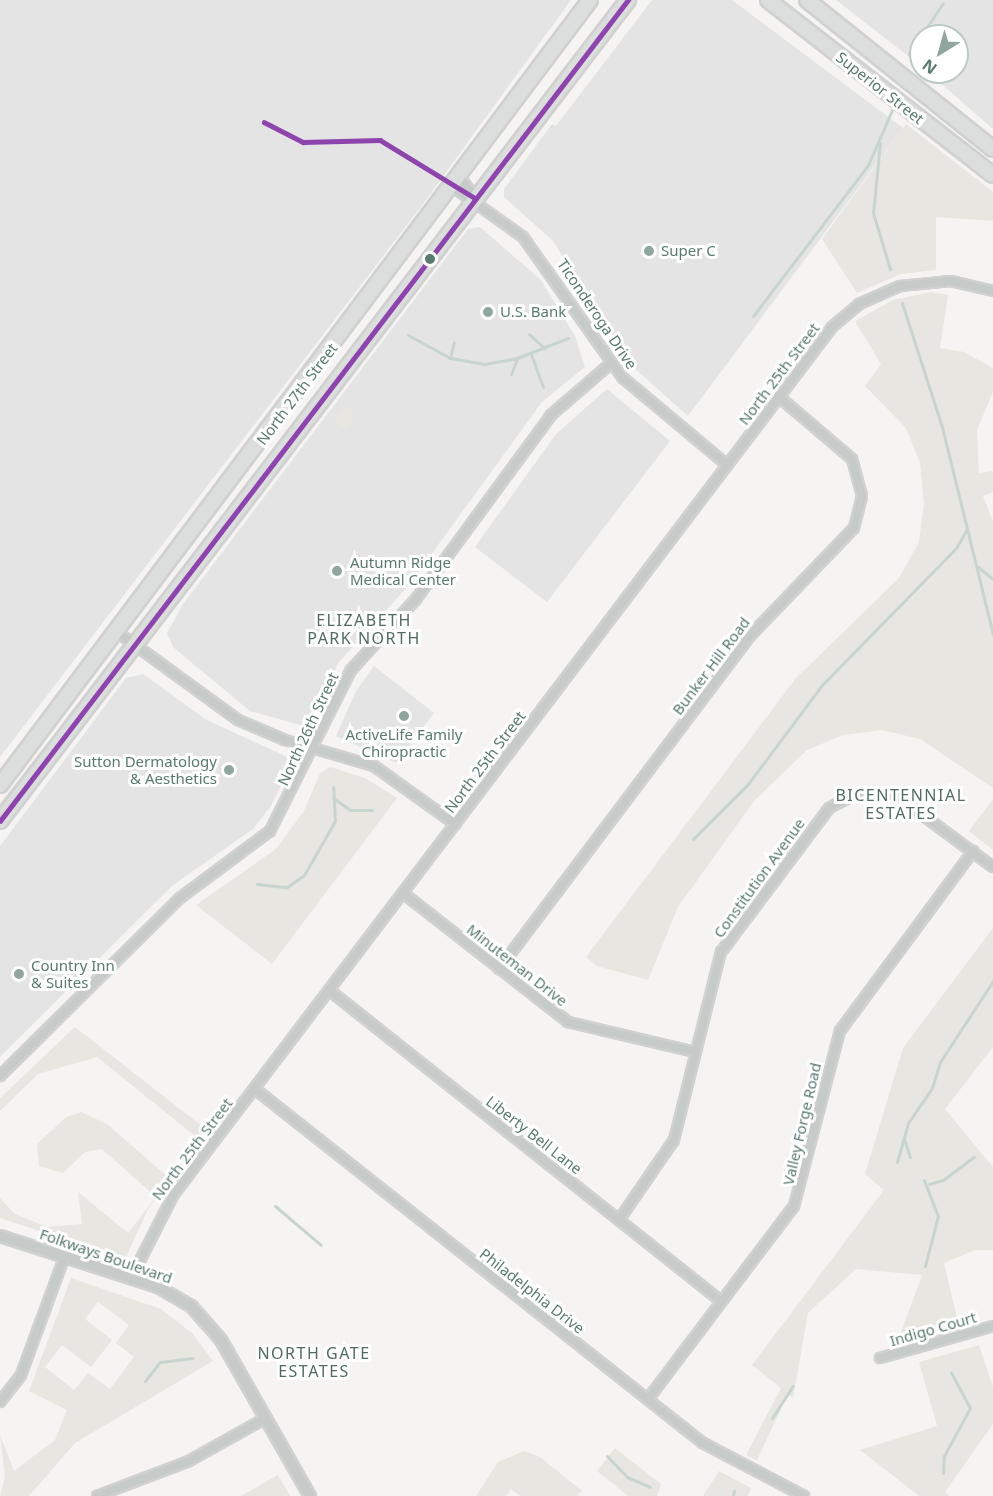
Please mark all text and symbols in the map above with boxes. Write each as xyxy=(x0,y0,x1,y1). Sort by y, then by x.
north arrow xyxy=(909,24,969,84)
street label: Superior Street xyxy=(833,48,927,128)
text: N xyxy=(918,54,941,79)
place label: Super C xyxy=(661,242,716,260)
marker: Super C xyxy=(642,244,656,258)
unlabelled marker xyxy=(424,253,436,265)
street label: Ticonderoga Drive xyxy=(553,255,641,373)
place label: U.S. Bank xyxy=(500,303,566,321)
marker: U.S. Bank xyxy=(481,305,495,319)
street label: North 25th Street xyxy=(735,320,823,428)
street label: North 27th Street xyxy=(253,340,341,448)
place label: Autumn Ridge Medical Center xyxy=(350,553,456,588)
marker: Autumn Ridge Medical Center xyxy=(328,562,346,580)
district label: ELIZABETH PARK NORTH xyxy=(307,610,421,648)
street label: Bunker Hill Road xyxy=(668,614,754,718)
street label: North 26th Street xyxy=(274,670,342,788)
street label: North 25th Street xyxy=(441,708,529,816)
marker: ActiveLife Family Chiropractic xyxy=(397,709,411,723)
place label: ActiveLife Family Chiropractic xyxy=(345,725,463,760)
place label: Sutton Dermatology & Aesthetics xyxy=(74,752,217,787)
marker: Sutton Dermatology & Aesthetics xyxy=(222,763,236,777)
district label: BICENTENNIAL ESTATES xyxy=(835,785,967,823)
street label: Constitution Avenue xyxy=(710,815,808,941)
street label: Minuteman Drive xyxy=(463,920,571,1010)
place label: Country Inn & Suites xyxy=(31,956,115,991)
marker: Country Inn & Suites xyxy=(12,967,26,981)
street label: Valley Forge Road xyxy=(779,1061,825,1187)
street label: Liberty Bell Lane xyxy=(483,1092,585,1178)
street label: North 25th Street xyxy=(148,1095,236,1203)
street label: Folkways Boulevard xyxy=(37,1225,175,1287)
street label: Philadelphia Drive xyxy=(476,1245,588,1337)
street label: Indigo Court xyxy=(888,1308,978,1350)
district label: NORTH GATE ESTATES xyxy=(257,1343,371,1381)

